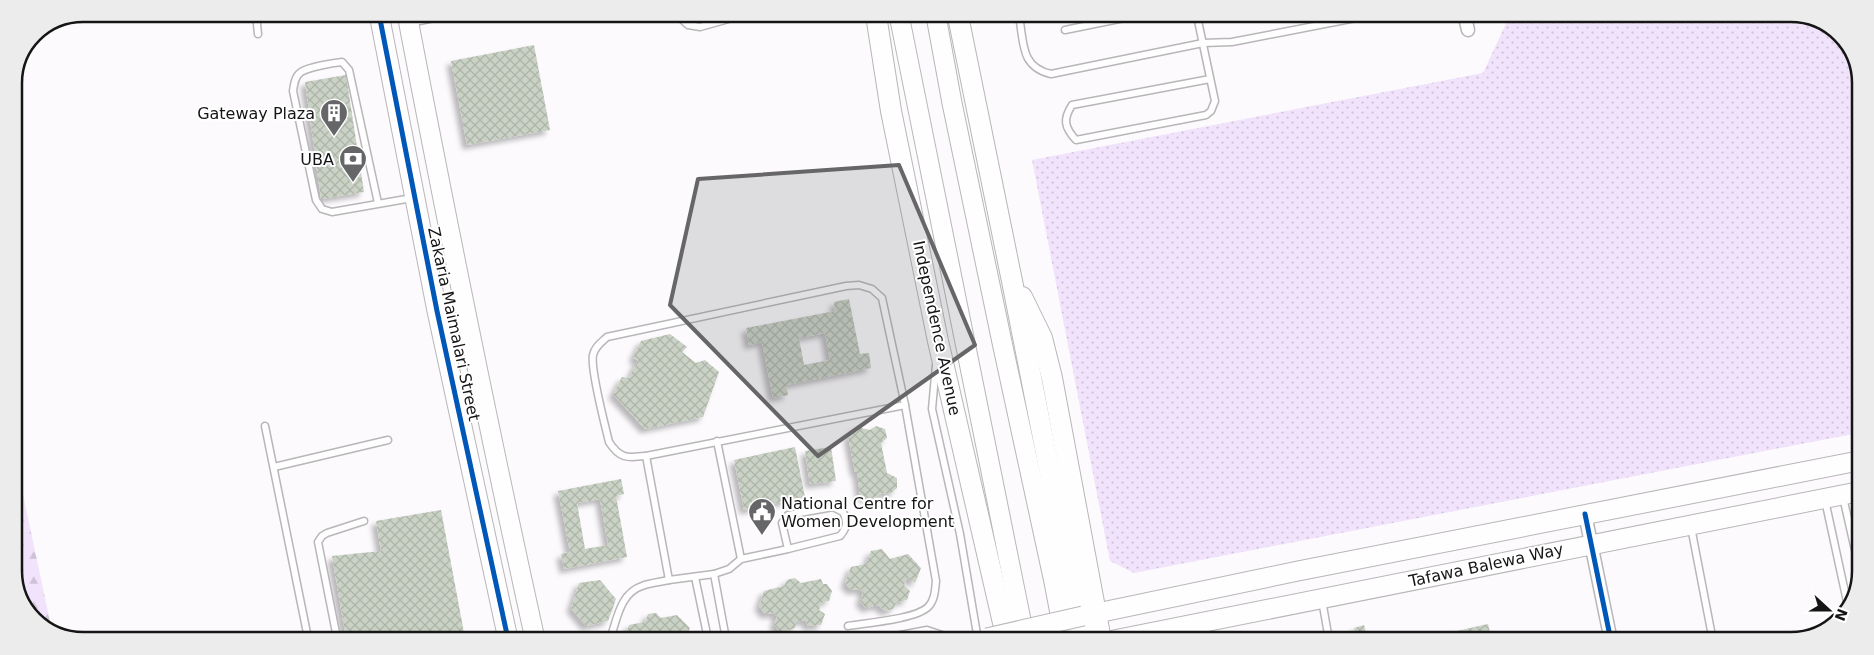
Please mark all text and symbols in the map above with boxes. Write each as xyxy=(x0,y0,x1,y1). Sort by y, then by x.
building icon: Gateway Plaza xyxy=(319,98,349,137)
place label: Gateway Plaza xyxy=(197,104,315,123)
bank icon: UBA xyxy=(338,144,368,183)
place label: UBA xyxy=(300,150,334,169)
street label: Zakaria Maimalari Street xyxy=(424,225,484,423)
street label: Independence Avenue xyxy=(909,239,965,417)
place label: National Centre for Women Development xyxy=(781,494,954,531)
public building icon: National Centre for Women Development xyxy=(747,497,777,536)
street label: Tafawa Balewa Way xyxy=(1406,539,1565,591)
north arrow xyxy=(1804,585,1854,635)
text: N xyxy=(1832,606,1851,623)

